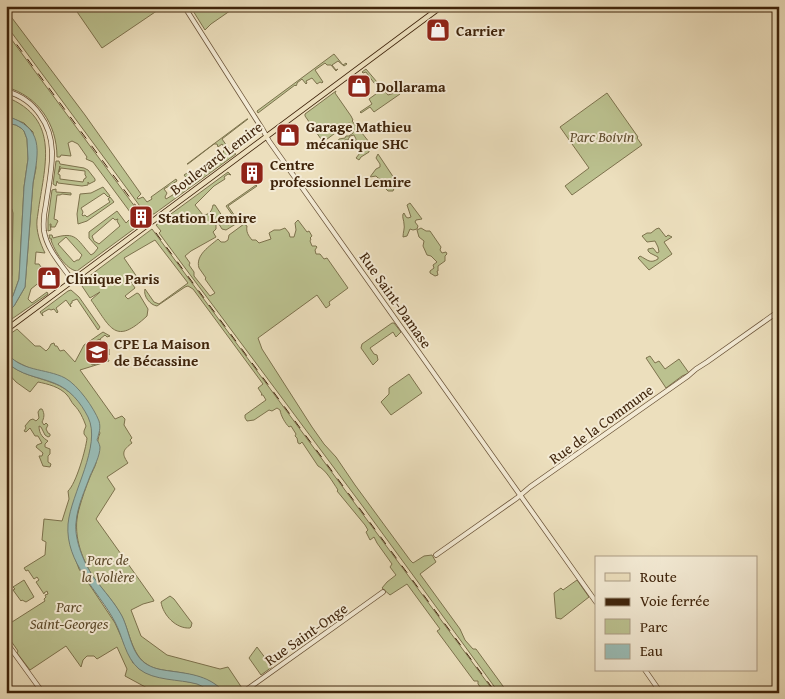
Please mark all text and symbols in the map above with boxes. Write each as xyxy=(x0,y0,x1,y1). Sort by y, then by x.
shop icon: Carrier xyxy=(425,17,451,43)
place label: Carrier xyxy=(456,20,505,41)
shop icon: Dollarama xyxy=(346,73,372,99)
place label: Dollarama xyxy=(376,76,446,97)
street label: Boulevard Lemire xyxy=(165,116,267,200)
place label: Garage Mathieu mécanique SHC xyxy=(306,116,412,154)
shop icon: Garage Mathieu mécanique SHC xyxy=(275,122,301,148)
park label: Parc Boivin xyxy=(569,126,635,147)
place label: Centre professionnel Lemire xyxy=(270,154,411,192)
building icon: Centre professionnel Lemire xyxy=(239,160,265,186)
building icon: Station Lemire xyxy=(128,204,154,230)
place label: Station Lemire xyxy=(158,207,256,228)
street label: Rue Saint-Damase xyxy=(355,248,437,352)
shop icon: Clinique Paris xyxy=(36,265,62,291)
place label: Clinique Paris xyxy=(66,268,159,289)
place label: CPE La Maison de Bécassine xyxy=(114,333,210,371)
school or university icon: CPE La Maison de Bécassine xyxy=(84,339,110,365)
street label: Rue de la Commune xyxy=(545,379,657,469)
park label: Parc de la Volière xyxy=(81,549,135,587)
legend xyxy=(595,556,758,672)
text: Route xyxy=(640,566,677,587)
text: Voie ferrée xyxy=(640,590,709,611)
park label: Parc Saint-Georges xyxy=(30,596,109,634)
street label: Rue Saint-Onge xyxy=(260,598,352,670)
text: Parc xyxy=(640,616,668,637)
text: Eau xyxy=(640,640,664,661)

